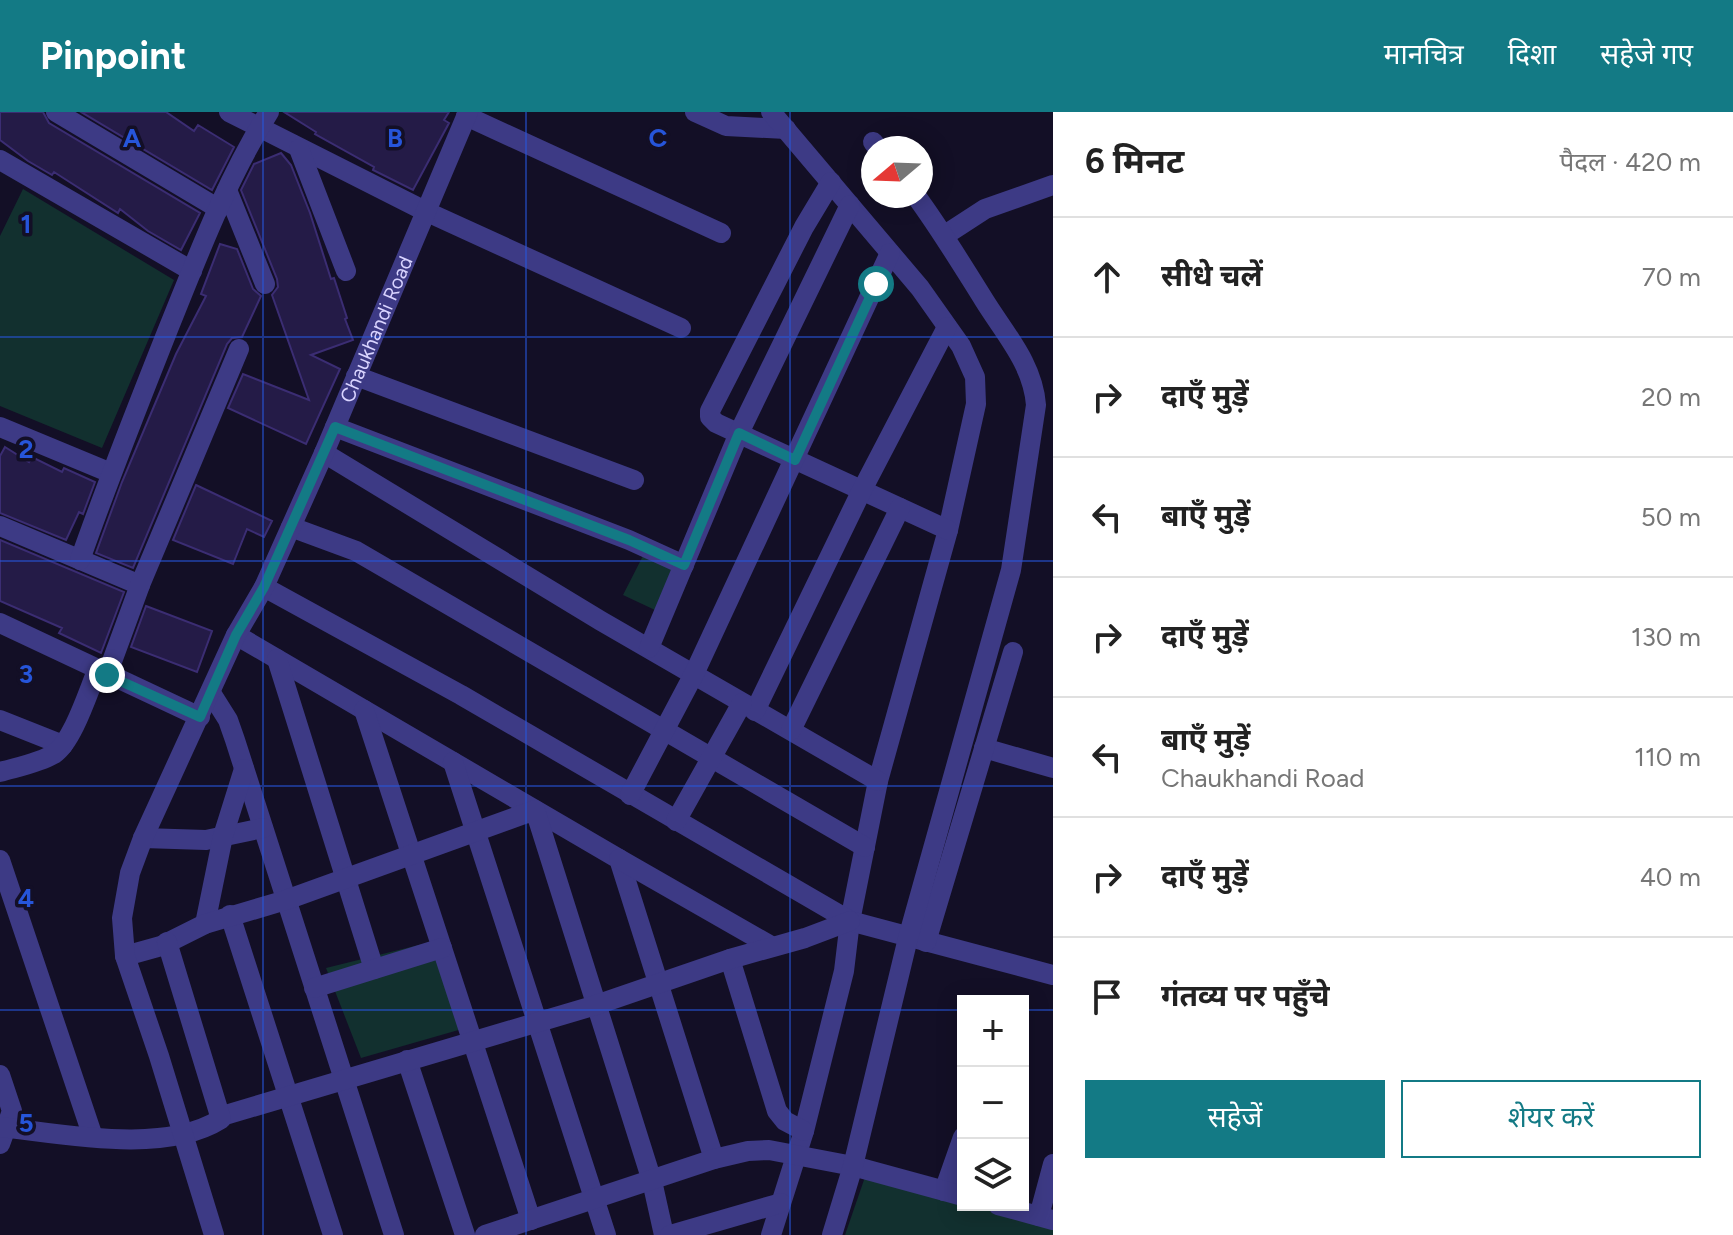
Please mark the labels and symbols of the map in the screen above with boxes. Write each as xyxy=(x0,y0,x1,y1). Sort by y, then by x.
text: A xyxy=(123,122,142,154)
text: B xyxy=(387,122,403,154)
text: C xyxy=(649,122,668,154)
north arrow xyxy=(861,136,933,208)
text: 1 xyxy=(21,208,31,240)
street label: Chaukhandi Road xyxy=(335,252,418,406)
route start xyxy=(858,266,894,302)
text: 2 xyxy=(18,433,34,465)
route end xyxy=(89,657,125,693)
text: 3 xyxy=(19,658,33,690)
text: 4 xyxy=(18,882,34,914)
text: 5 xyxy=(18,1107,34,1139)

